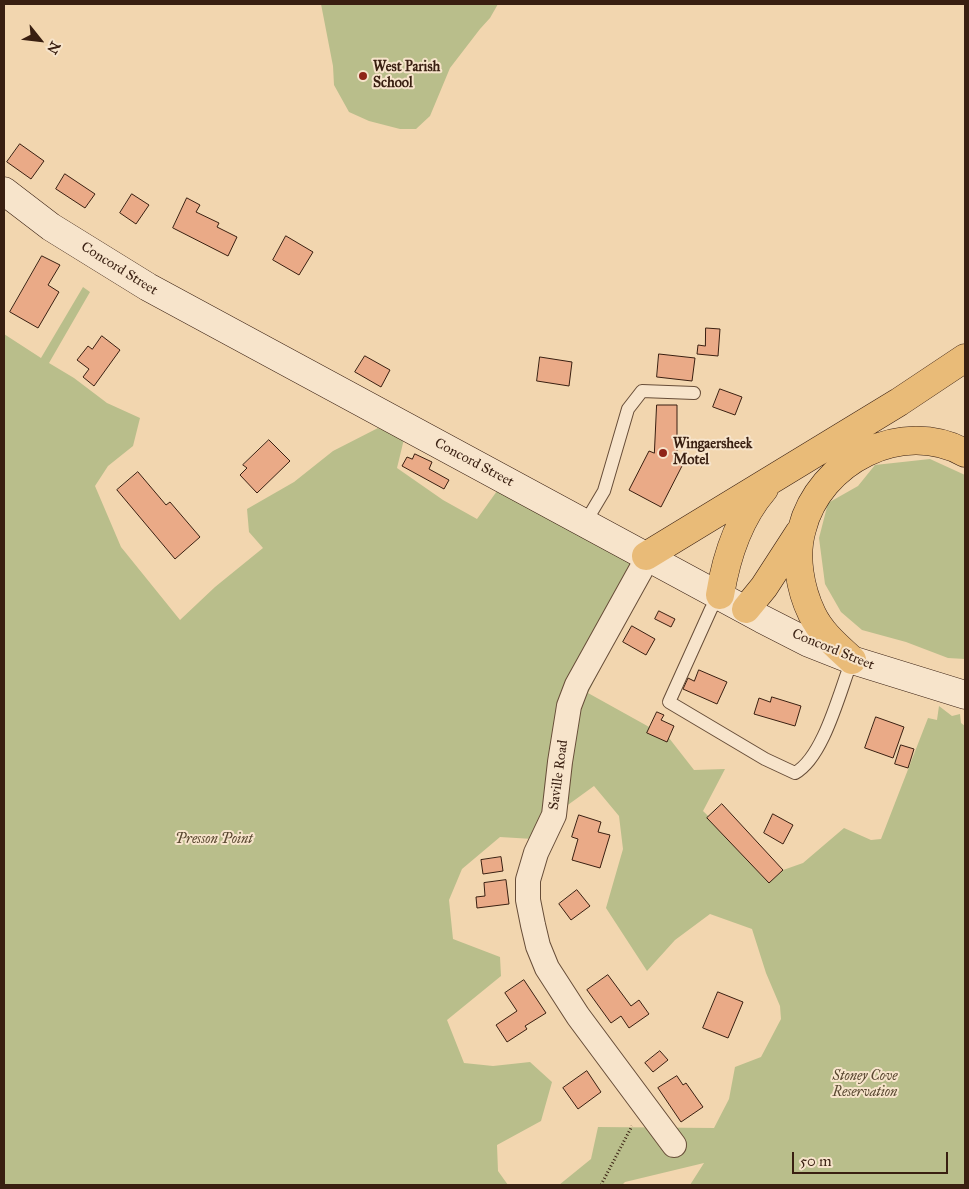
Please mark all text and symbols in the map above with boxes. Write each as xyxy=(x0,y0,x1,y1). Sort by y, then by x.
north arrow xyxy=(15,15,65,65)
text: N xyxy=(43,38,64,57)
place label: West Parish School xyxy=(373,60,440,92)
marker: West Parish School xyxy=(357,70,369,82)
street label: Concord Street xyxy=(78,239,160,299)
street label: Concord Street xyxy=(432,435,516,491)
place label: Wingaersheek Motel xyxy=(673,437,752,470)
marker: Wingaersheek Motel xyxy=(657,447,669,459)
street label: Concord Street xyxy=(789,626,877,674)
street label: Saville Road xyxy=(546,739,572,811)
park label: Presson Point xyxy=(175,832,253,848)
park label: Stoney Cove Reservation xyxy=(832,1069,898,1102)
scale bar xyxy=(794,1142,950,1174)
text: 50 m xyxy=(800,1152,832,1170)

